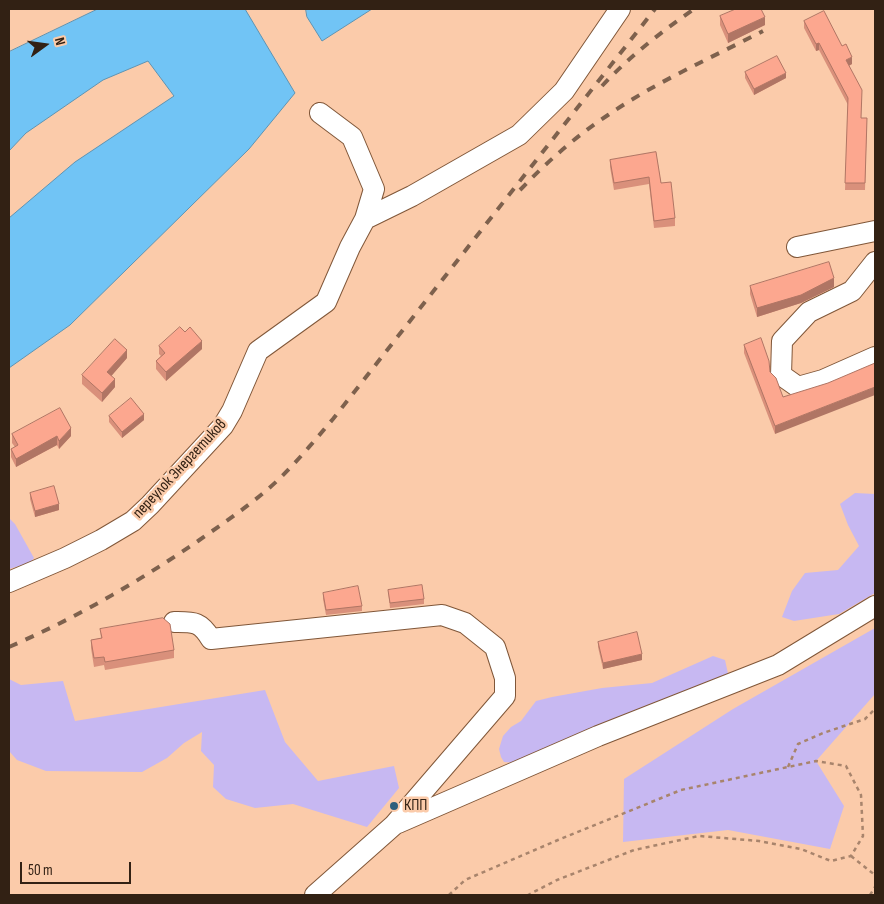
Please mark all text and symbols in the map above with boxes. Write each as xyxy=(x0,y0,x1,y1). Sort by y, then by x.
north arrow xyxy=(20,20,70,70)
text: N xyxy=(51,36,69,47)
street label: переулок Энергетиков xyxy=(129,415,231,523)
place label: КПП xyxy=(404,796,427,816)
marker: КПП xyxy=(388,800,400,812)
scale bar xyxy=(22,852,134,884)
text: 50 m xyxy=(28,861,53,880)

